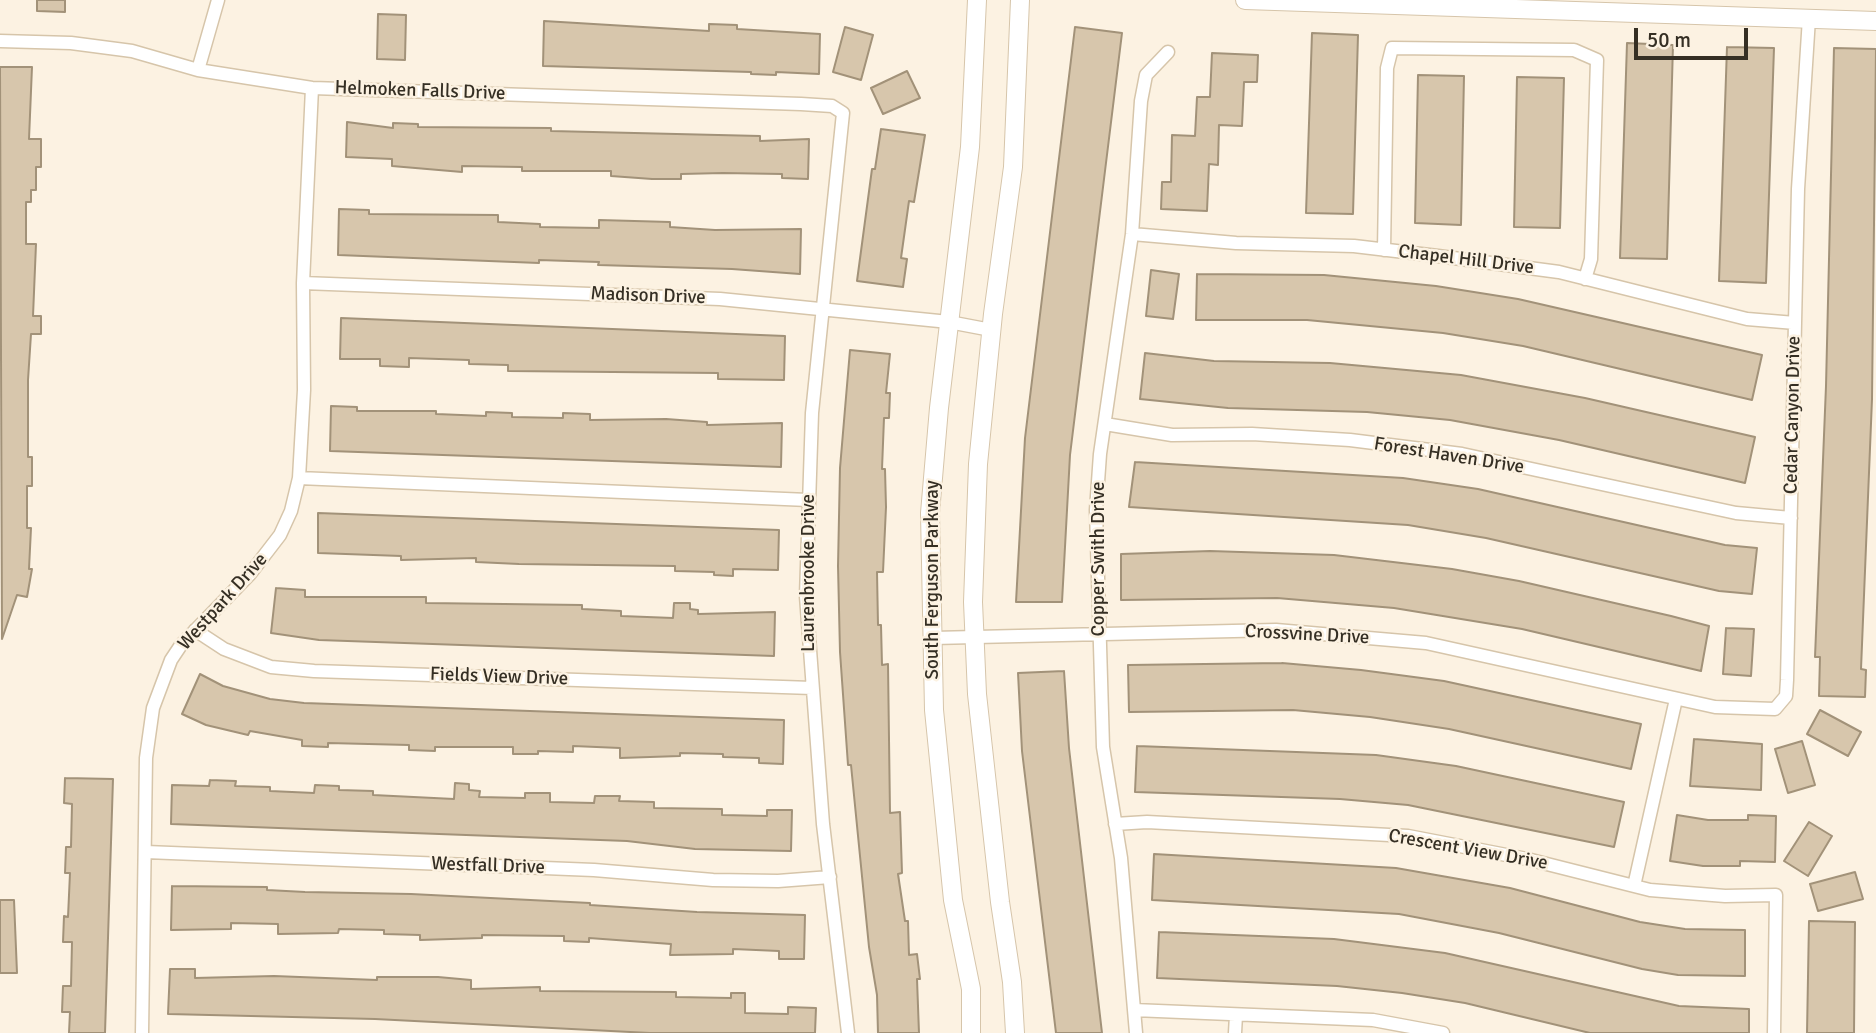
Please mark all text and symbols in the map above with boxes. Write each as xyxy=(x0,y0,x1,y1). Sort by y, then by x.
scale bar xyxy=(1638,14,1752,58)
text: 50 m xyxy=(1647,27,1691,53)
street label: Helmoken Falls Drive xyxy=(334,77,506,105)
street label: Chapel Hill Drive xyxy=(1397,240,1535,280)
street label: Madison Drive xyxy=(590,283,706,309)
street label: Cedar Canyon Drive xyxy=(1780,336,1806,494)
street label: Forest Haven Drive xyxy=(1372,433,1526,479)
street label: South Ferguson Parkway xyxy=(922,480,944,680)
street label: Copper Swith Drive xyxy=(1088,482,1110,636)
street label: Laurenbrooke Drive xyxy=(798,494,820,652)
street label: Westpark Drive xyxy=(173,549,273,655)
street label: Crossvine Drive xyxy=(1244,620,1370,650)
street label: Fields View Drive xyxy=(429,663,569,691)
street label: Crescent View Drive xyxy=(1387,825,1549,875)
street label: Westfall Drive xyxy=(431,853,545,879)

